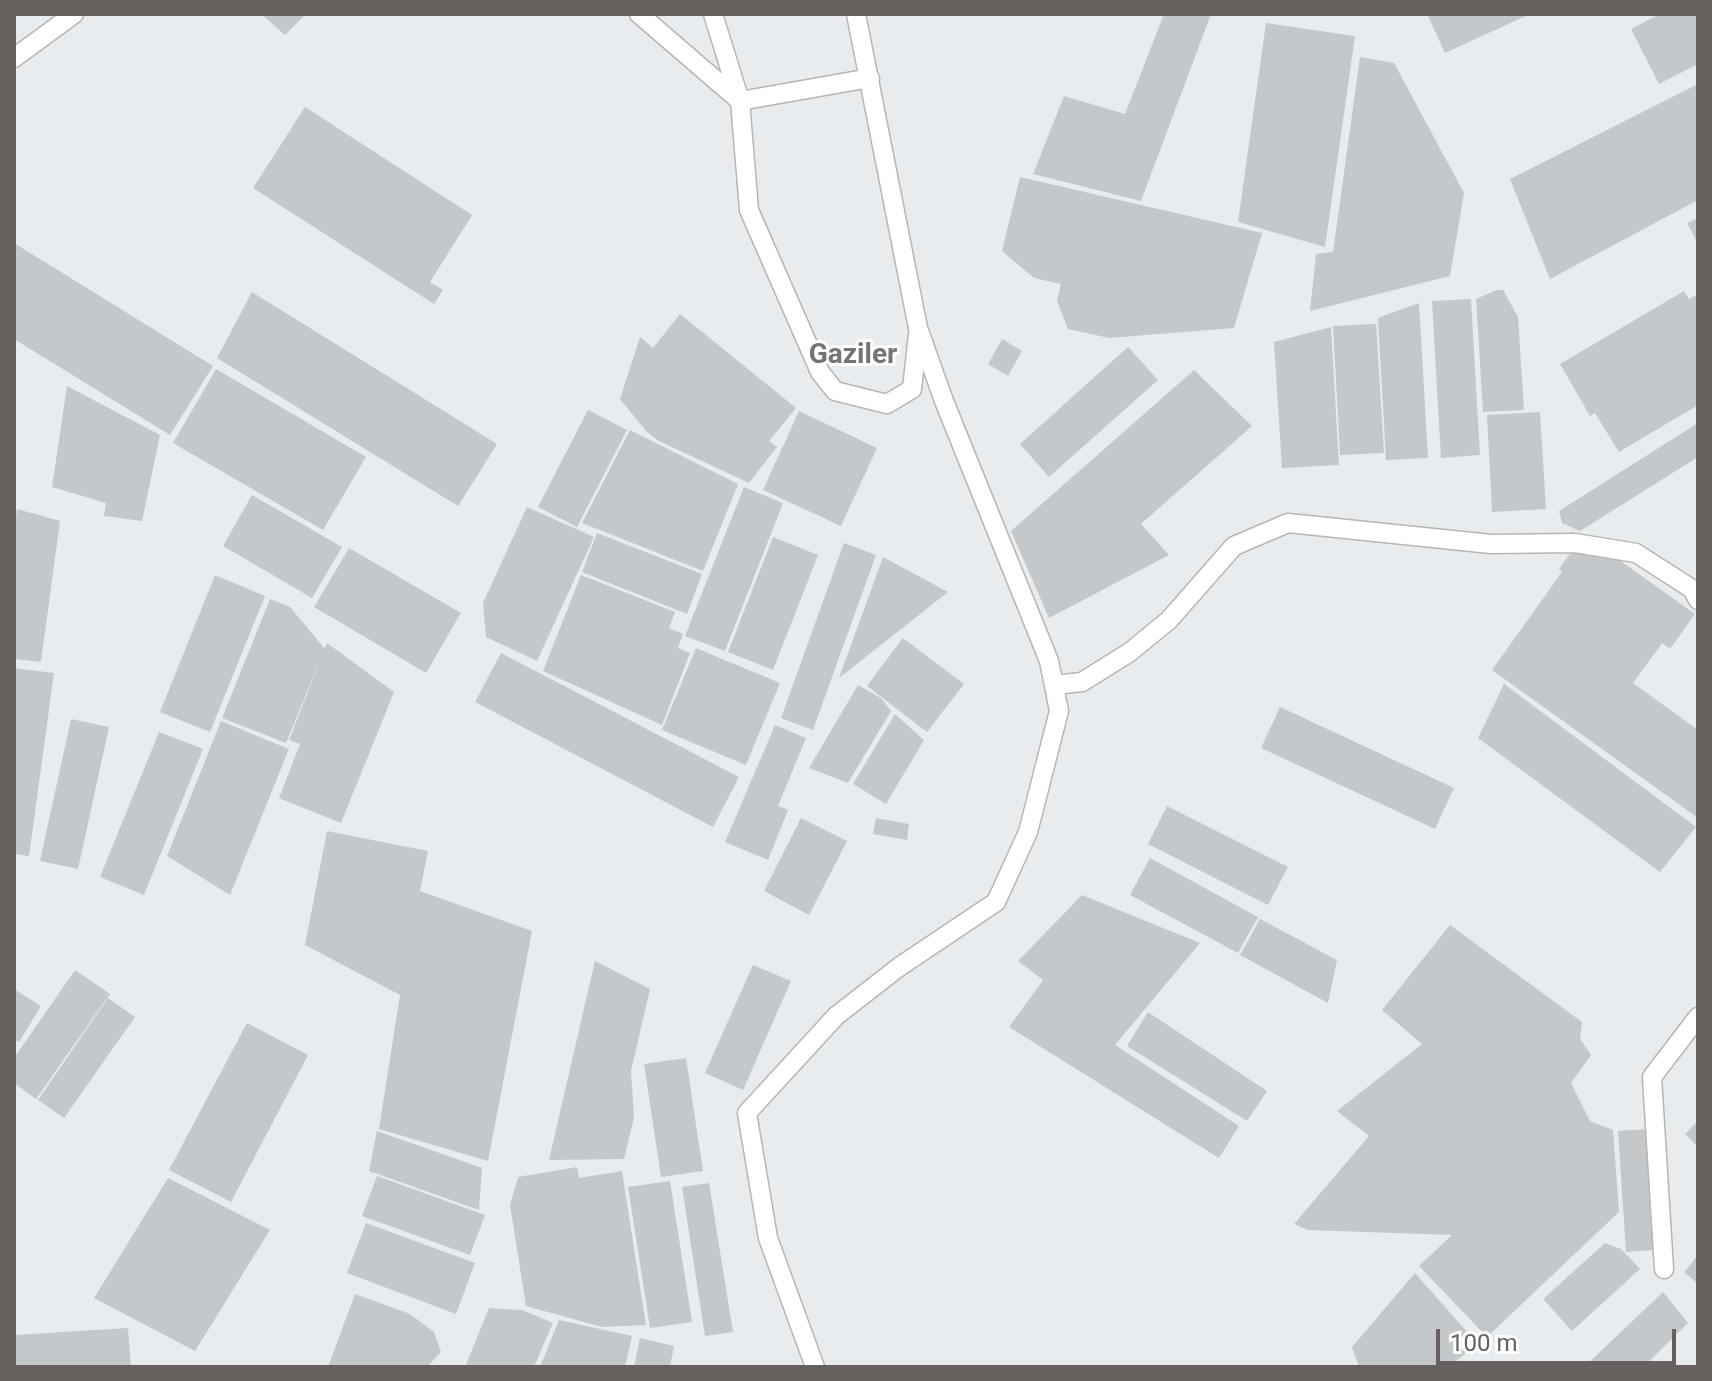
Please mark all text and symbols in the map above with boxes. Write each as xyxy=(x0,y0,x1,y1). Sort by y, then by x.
district label: Gaziler xyxy=(809,339,897,373)
scale bar xyxy=(1440,1313,1680,1363)
text: 100 m xyxy=(1450,1329,1517,1357)

